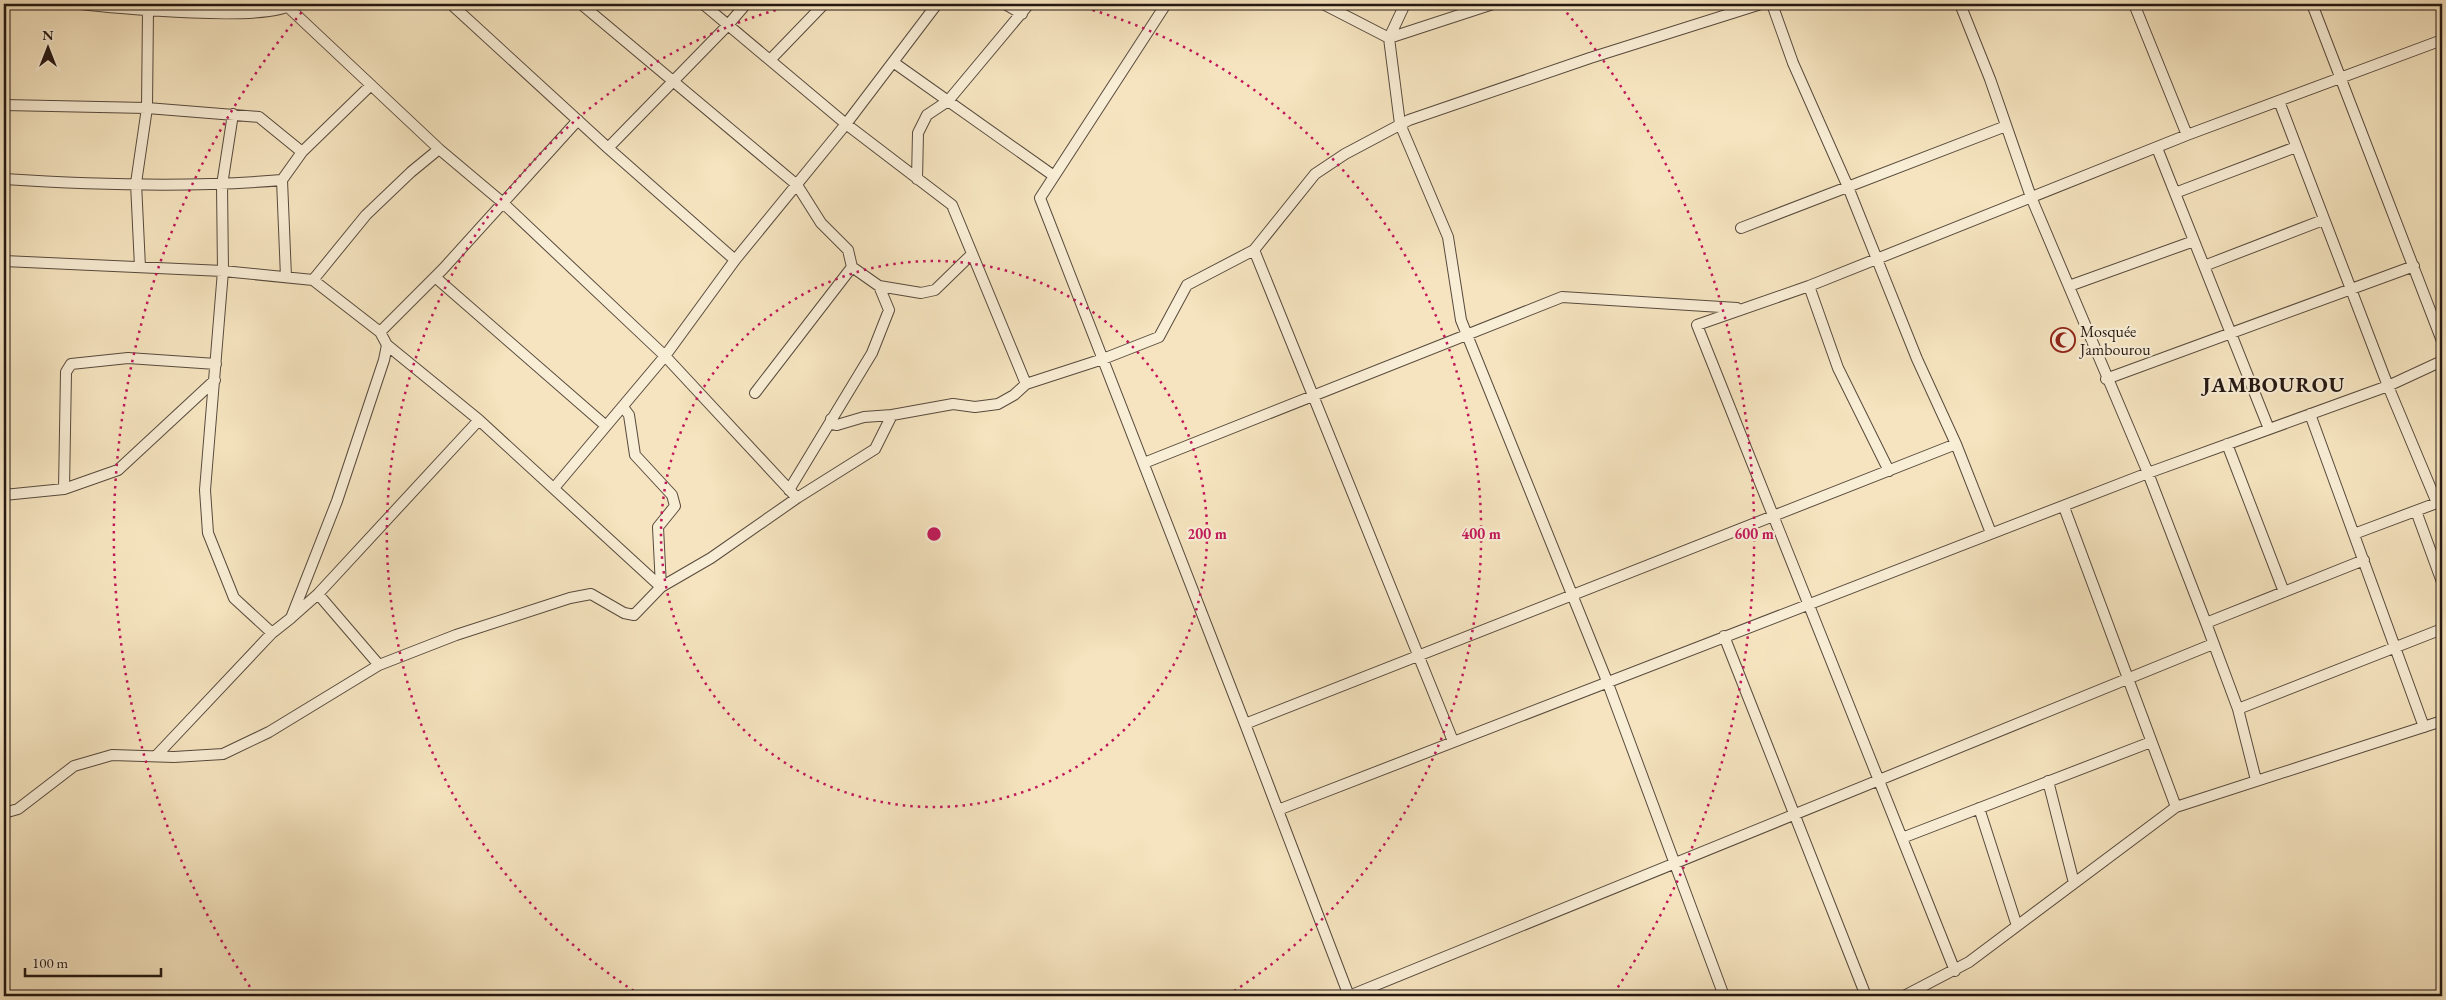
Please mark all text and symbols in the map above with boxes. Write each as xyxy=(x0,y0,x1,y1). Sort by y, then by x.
north arrow xyxy=(22,22,72,72)
text: N xyxy=(42,26,54,44)
place label: Mosquée Jambourou xyxy=(2078,321,2151,360)
mosque icon: Mosquée Jambourou xyxy=(2050,327,2076,353)
district label: JAMBOUROU xyxy=(2201,371,2345,398)
text: 200 m xyxy=(1187,524,1227,543)
text: 400 m xyxy=(1461,524,1501,543)
text: 600 m xyxy=(1734,524,1774,543)
centre of rings xyxy=(925,525,943,543)
scale bar xyxy=(25,945,161,977)
text: 100 m xyxy=(32,953,69,972)

